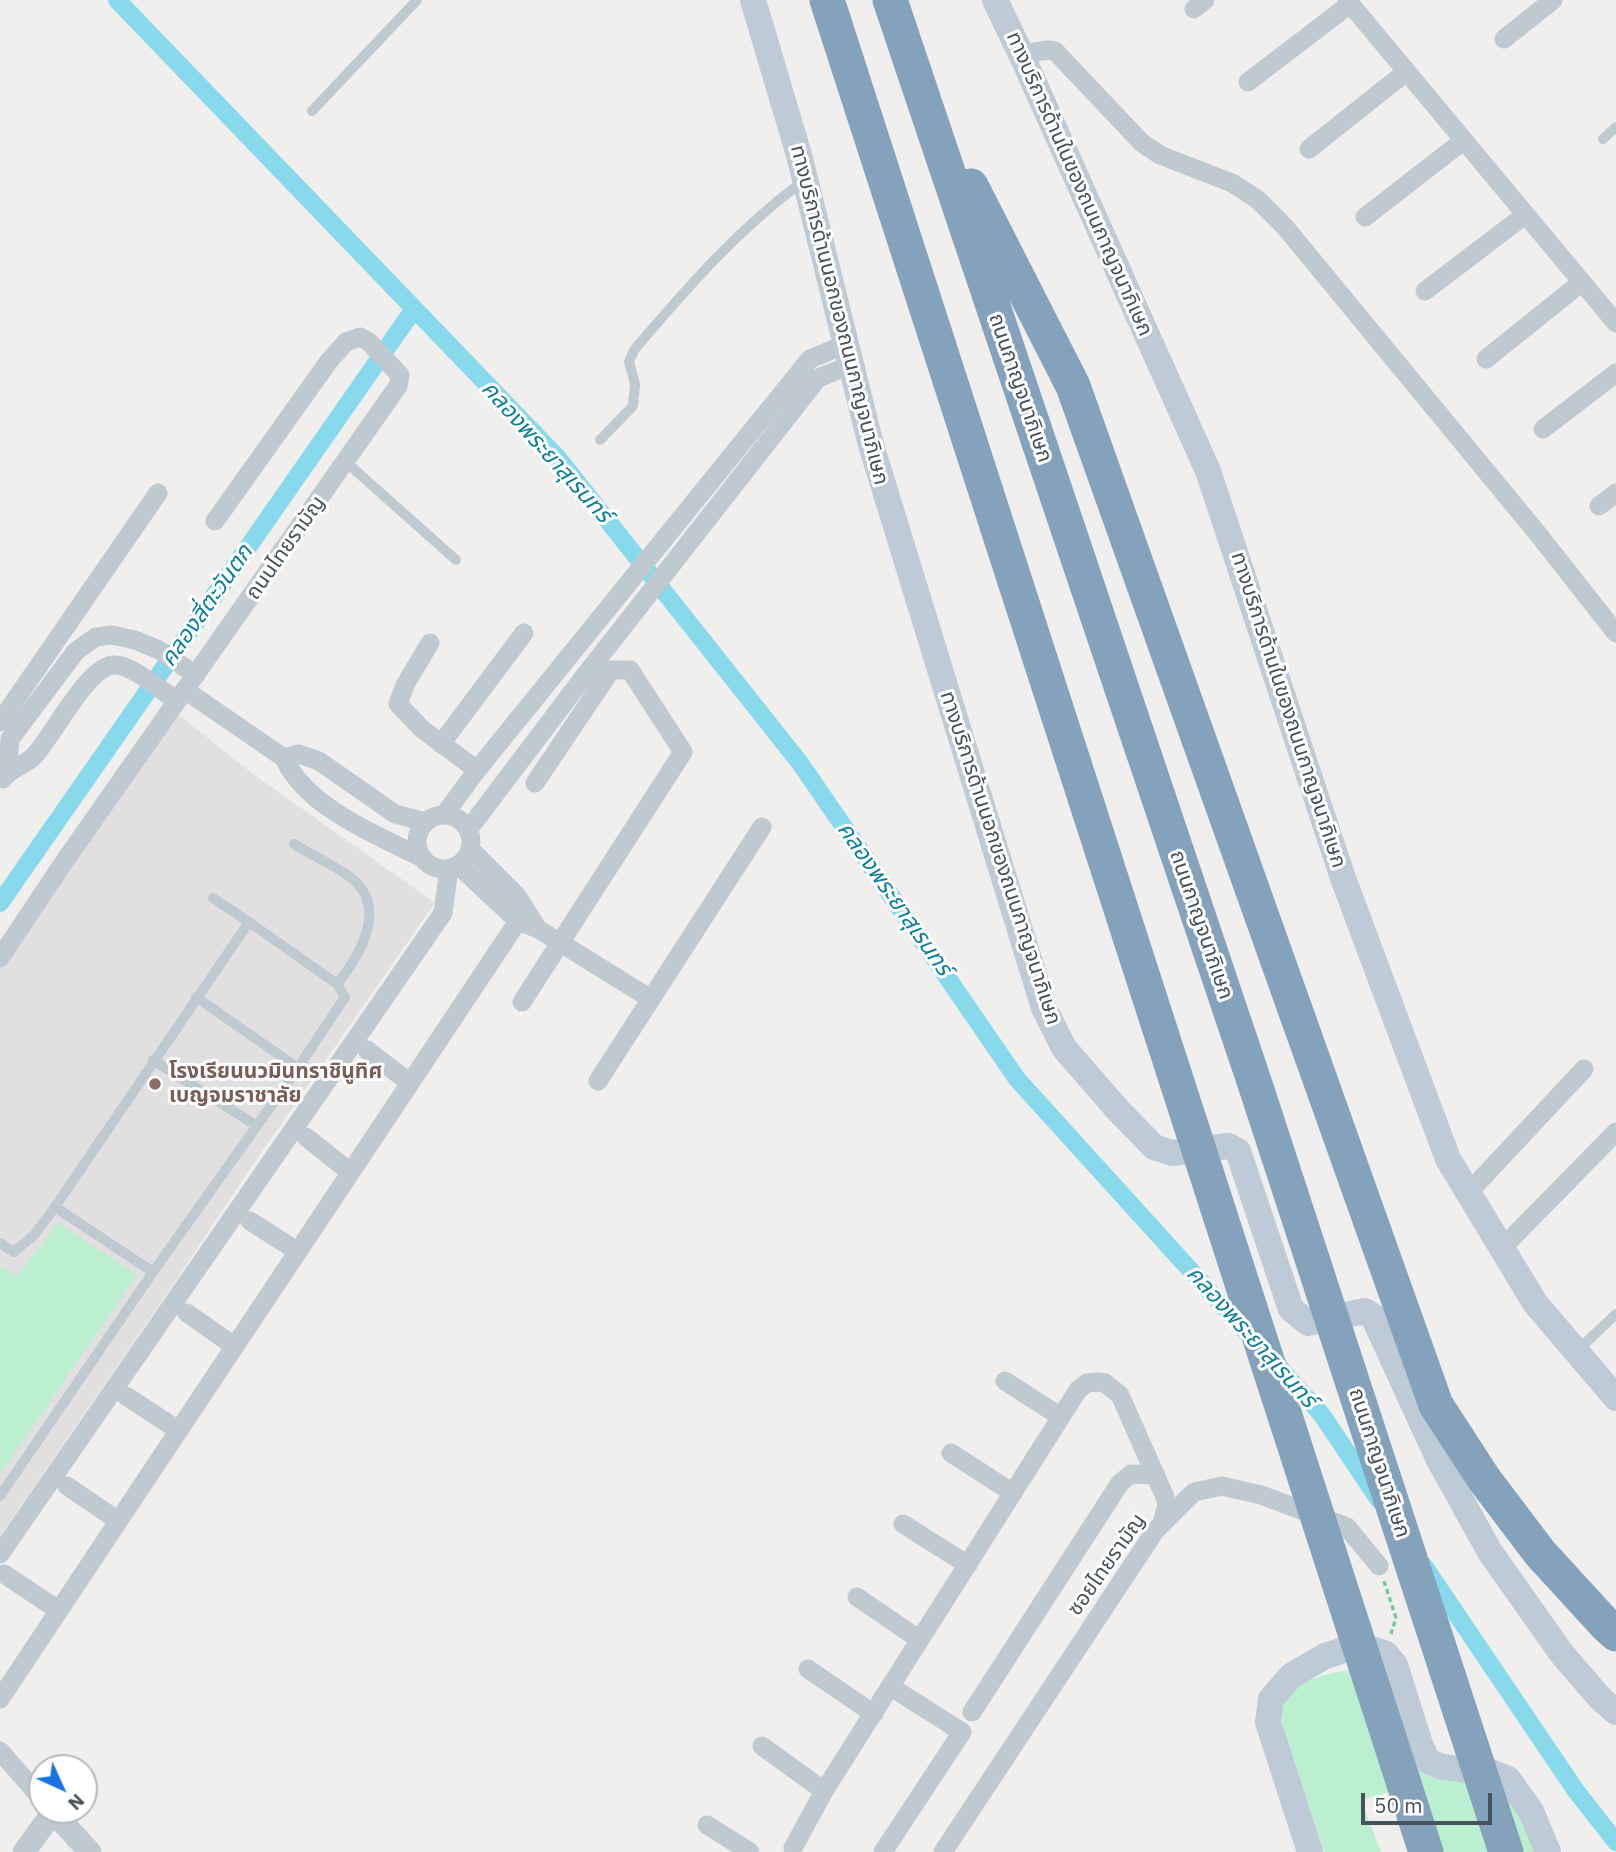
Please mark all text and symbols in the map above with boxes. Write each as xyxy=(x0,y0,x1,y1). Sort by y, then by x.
street label: ทางบริการด้านในของถนนกาญจนาภิเษก xyxy=(1000,28,1158,340)
street label: ทางบริการด้านนอกของถนนกาญจนาภิเษก xyxy=(785,142,893,488)
street label: ถนนกาญจนาภิเษก xyxy=(983,310,1057,466)
water label: คลองพระยาสุเรนทร์ xyxy=(475,375,617,529)
street label: ถนนไทยรามัญ xyxy=(241,491,331,605)
water label: คลองสี่ตะวันตก xyxy=(155,540,259,672)
street label: ทางบริการด้านในของถนนกาญจนาภิเษก xyxy=(1225,549,1351,871)
street label: ทางบริการด้านนอกของถนนกาญจนาภิเษก xyxy=(934,688,1066,1028)
water label: คลองพระยาสุเรนทร์ xyxy=(831,817,957,981)
street label: ถนนกาญจนาภิเษก xyxy=(1164,847,1238,1003)
place label: โรงเรียนนวมินทราชินูทิศ เบญจมราชาลัย xyxy=(169,1059,382,1109)
marker: โรงเรียนนวมินทราชินูทิศ เบญจมราชาลัย xyxy=(147,1076,163,1092)
water label: คลองพระยาสุเรนทร์ xyxy=(1180,1260,1322,1414)
street label: ถนนกาญจนาภิเษก xyxy=(1343,1385,1415,1541)
street label: ซอยไทยรามัญ xyxy=(1063,1509,1151,1621)
north arrow xyxy=(28,1754,98,1824)
scale bar xyxy=(1364,1778,1495,1822)
text: N xyxy=(63,1789,90,1816)
text: 50 m xyxy=(1374,1791,1423,1819)

